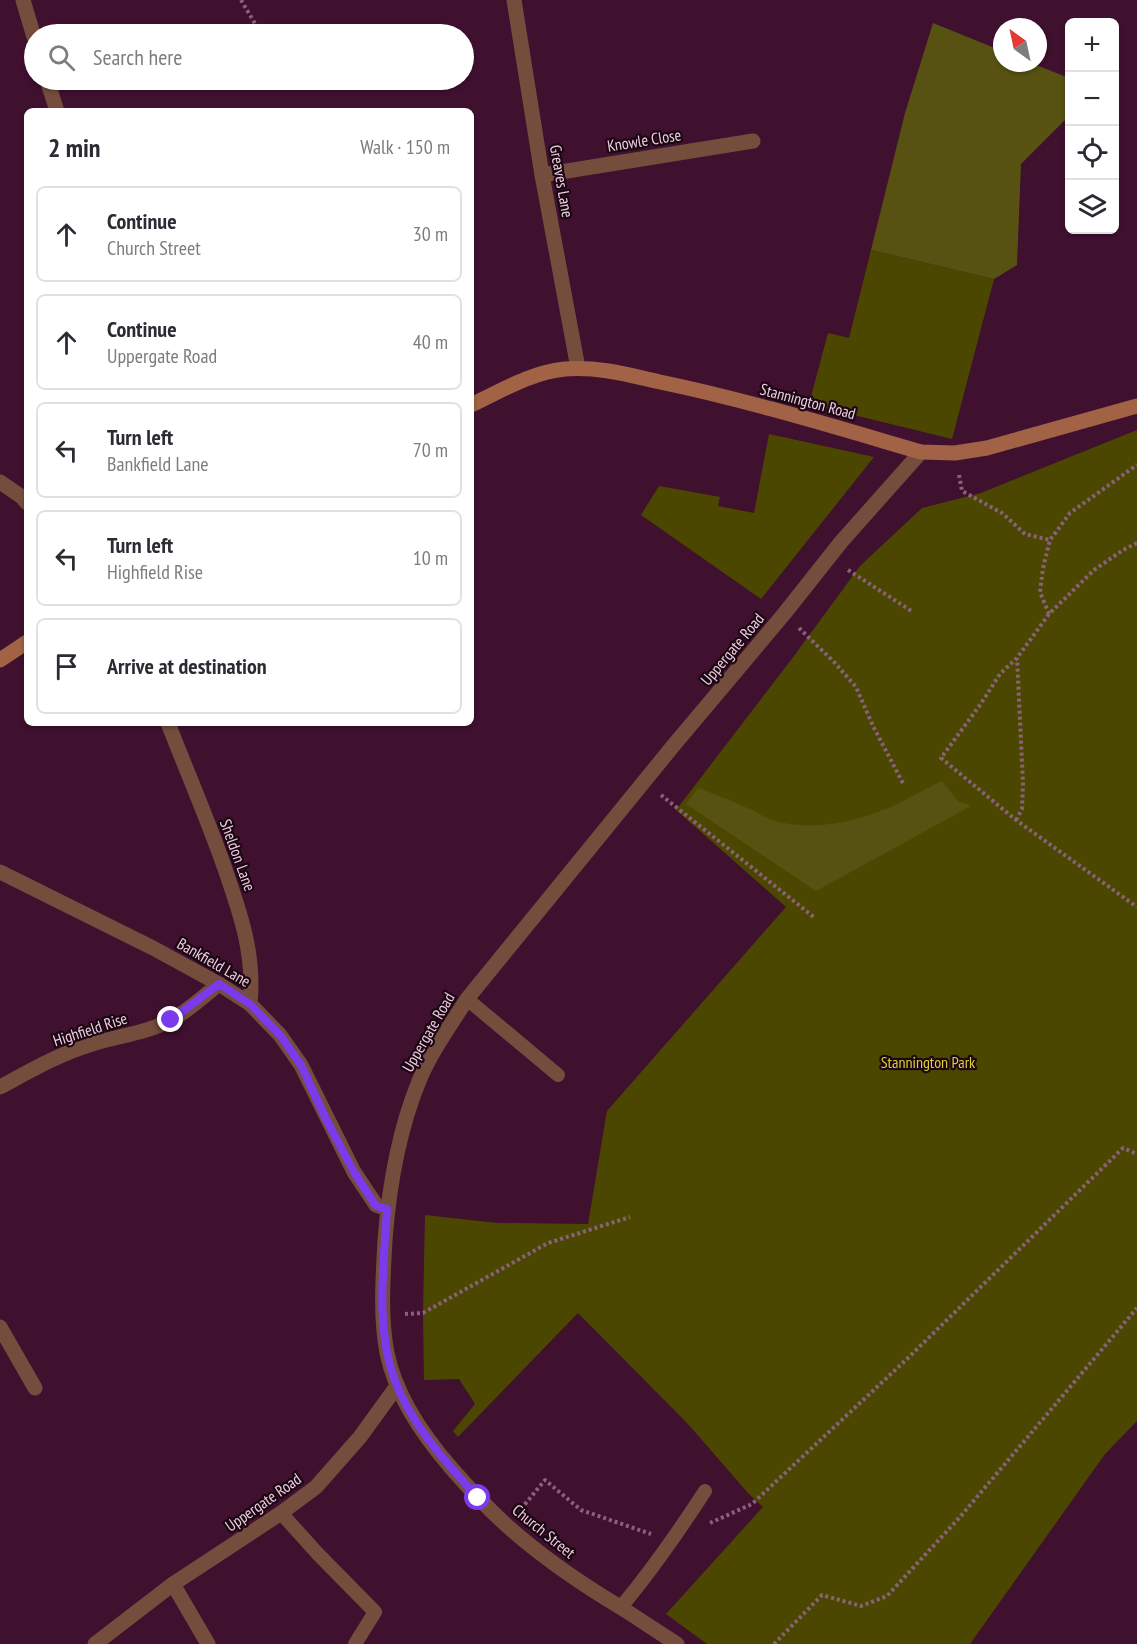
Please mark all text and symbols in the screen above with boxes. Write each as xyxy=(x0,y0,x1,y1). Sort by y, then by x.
north arrow xyxy=(993,18,1047,72)
map controls xyxy=(1065,18,1119,234)
button: + xyxy=(1065,18,1119,72)
search box xyxy=(24,24,474,90)
icon: search xyxy=(45,41,78,74)
text: Search here xyxy=(93,43,182,71)
button: − xyxy=(1065,72,1119,126)
street label: Knowle Close xyxy=(606,124,682,156)
button: locate xyxy=(1065,126,1119,180)
text: 2 min xyxy=(48,131,101,164)
text: Walk · 150 m xyxy=(360,134,450,160)
street label: Greaves Lane xyxy=(546,143,578,219)
button: layers xyxy=(1065,180,1119,234)
text: Continue xyxy=(107,207,177,235)
icon: ahead xyxy=(50,218,83,251)
text: 30 m xyxy=(413,221,448,247)
text: Church Street xyxy=(107,235,201,261)
text: Continue xyxy=(107,315,177,343)
icon: ahead xyxy=(50,326,83,359)
text: 40 m xyxy=(413,329,448,355)
text: Uppergate Road xyxy=(107,343,217,369)
street label: Stannington Road xyxy=(758,379,858,423)
text: Turn left xyxy=(107,423,173,451)
icon: left xyxy=(50,434,83,467)
text: 70 m xyxy=(413,437,448,463)
text: Bankfield Lane xyxy=(107,451,209,477)
text: Turn left xyxy=(107,531,173,559)
icon: left xyxy=(50,542,83,575)
text: 10 m xyxy=(413,545,448,571)
text: Highfield Rise xyxy=(107,559,203,585)
street label: Uppergate Road xyxy=(696,609,768,689)
icon: arrive xyxy=(50,650,83,683)
text: Arrive at destination xyxy=(107,652,267,680)
street label: Sheldon Lane xyxy=(216,816,260,894)
street label: Bankfield Lane xyxy=(174,933,254,991)
street label: Uppergate Road xyxy=(397,989,459,1075)
route end xyxy=(157,1006,183,1032)
street label: Highfield Rise xyxy=(50,1008,130,1050)
park label: Stannington Park xyxy=(881,1052,976,1072)
street label: Uppergate Road xyxy=(221,1468,305,1535)
route start xyxy=(464,1484,490,1510)
street label: Church Street xyxy=(509,1500,580,1563)

